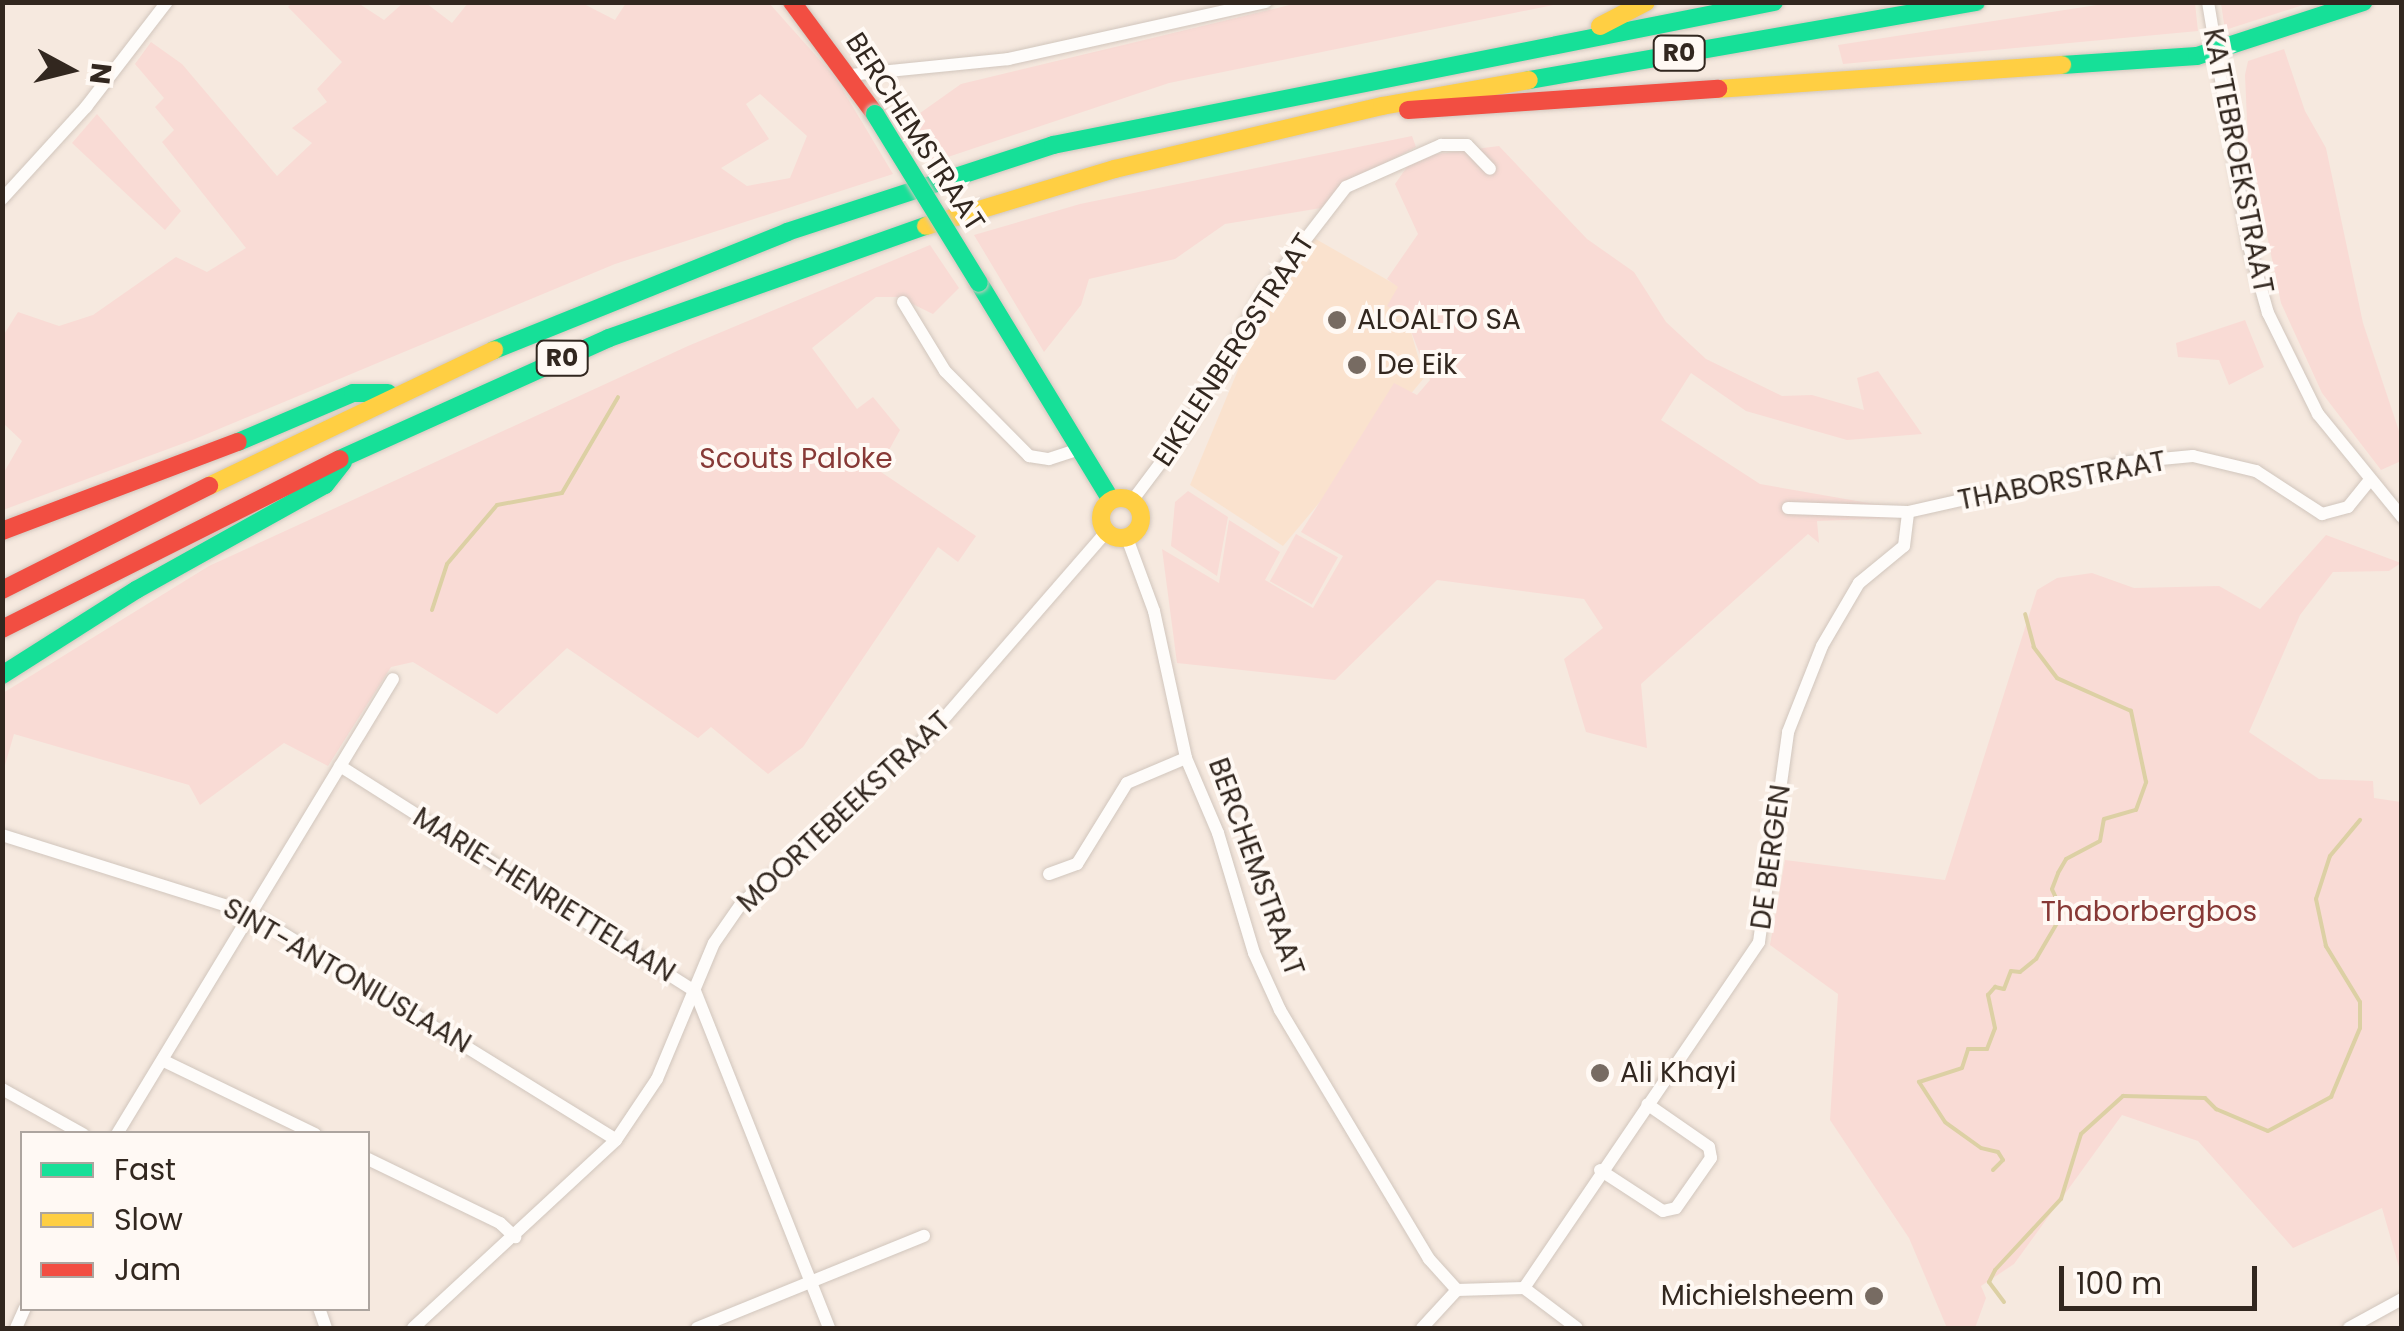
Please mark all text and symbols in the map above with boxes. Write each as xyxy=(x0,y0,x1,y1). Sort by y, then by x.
north arrow xyxy=(20,20,120,120)
street label: KATTEBROEKSTRAAT xyxy=(2196,26,2280,296)
street label: BERCHEMSTRAAT xyxy=(838,27,992,237)
road number: R0 xyxy=(1652,33,1706,73)
text: N xyxy=(80,61,121,87)
street label: EIKELENBERGSTRAAT xyxy=(1146,227,1322,473)
place label: ALOALTO SA xyxy=(1357,303,1521,337)
marker: ALOALTO SA xyxy=(1326,309,1348,331)
road number: R0 xyxy=(534,338,590,378)
place label: De Eik xyxy=(1377,348,1457,382)
marker: De Eik xyxy=(1346,354,1368,376)
park label: Scouts Paloke xyxy=(699,442,893,476)
street label: THABORSTRAAT xyxy=(1955,444,2169,518)
street label: MOORTEBEEKSTRAAT xyxy=(731,705,957,919)
street label: BERCHEMSTRAAT xyxy=(1201,753,1311,981)
street label: DE BERGEN xyxy=(1744,782,1798,932)
street label: MARIE-HENRIETTELAAN xyxy=(407,801,681,989)
street label: SINT-ANTONIUSLAAN xyxy=(217,891,477,1061)
park label: Thaborbergbos xyxy=(2041,895,2257,929)
place label: Ali Khayi xyxy=(1620,1056,1736,1090)
marker: Ali Khayi xyxy=(1589,1062,1611,1084)
legend xyxy=(20,1131,370,1311)
text: Fast xyxy=(114,1148,176,1191)
text: Slow xyxy=(114,1198,183,1241)
scale bar xyxy=(2064,1246,2262,1308)
text: Jam xyxy=(114,1248,181,1291)
text: 100 m xyxy=(2076,1262,2162,1305)
place label: Michielsheem xyxy=(1661,1279,1854,1313)
marker: Michielsheem xyxy=(1863,1285,1885,1307)

